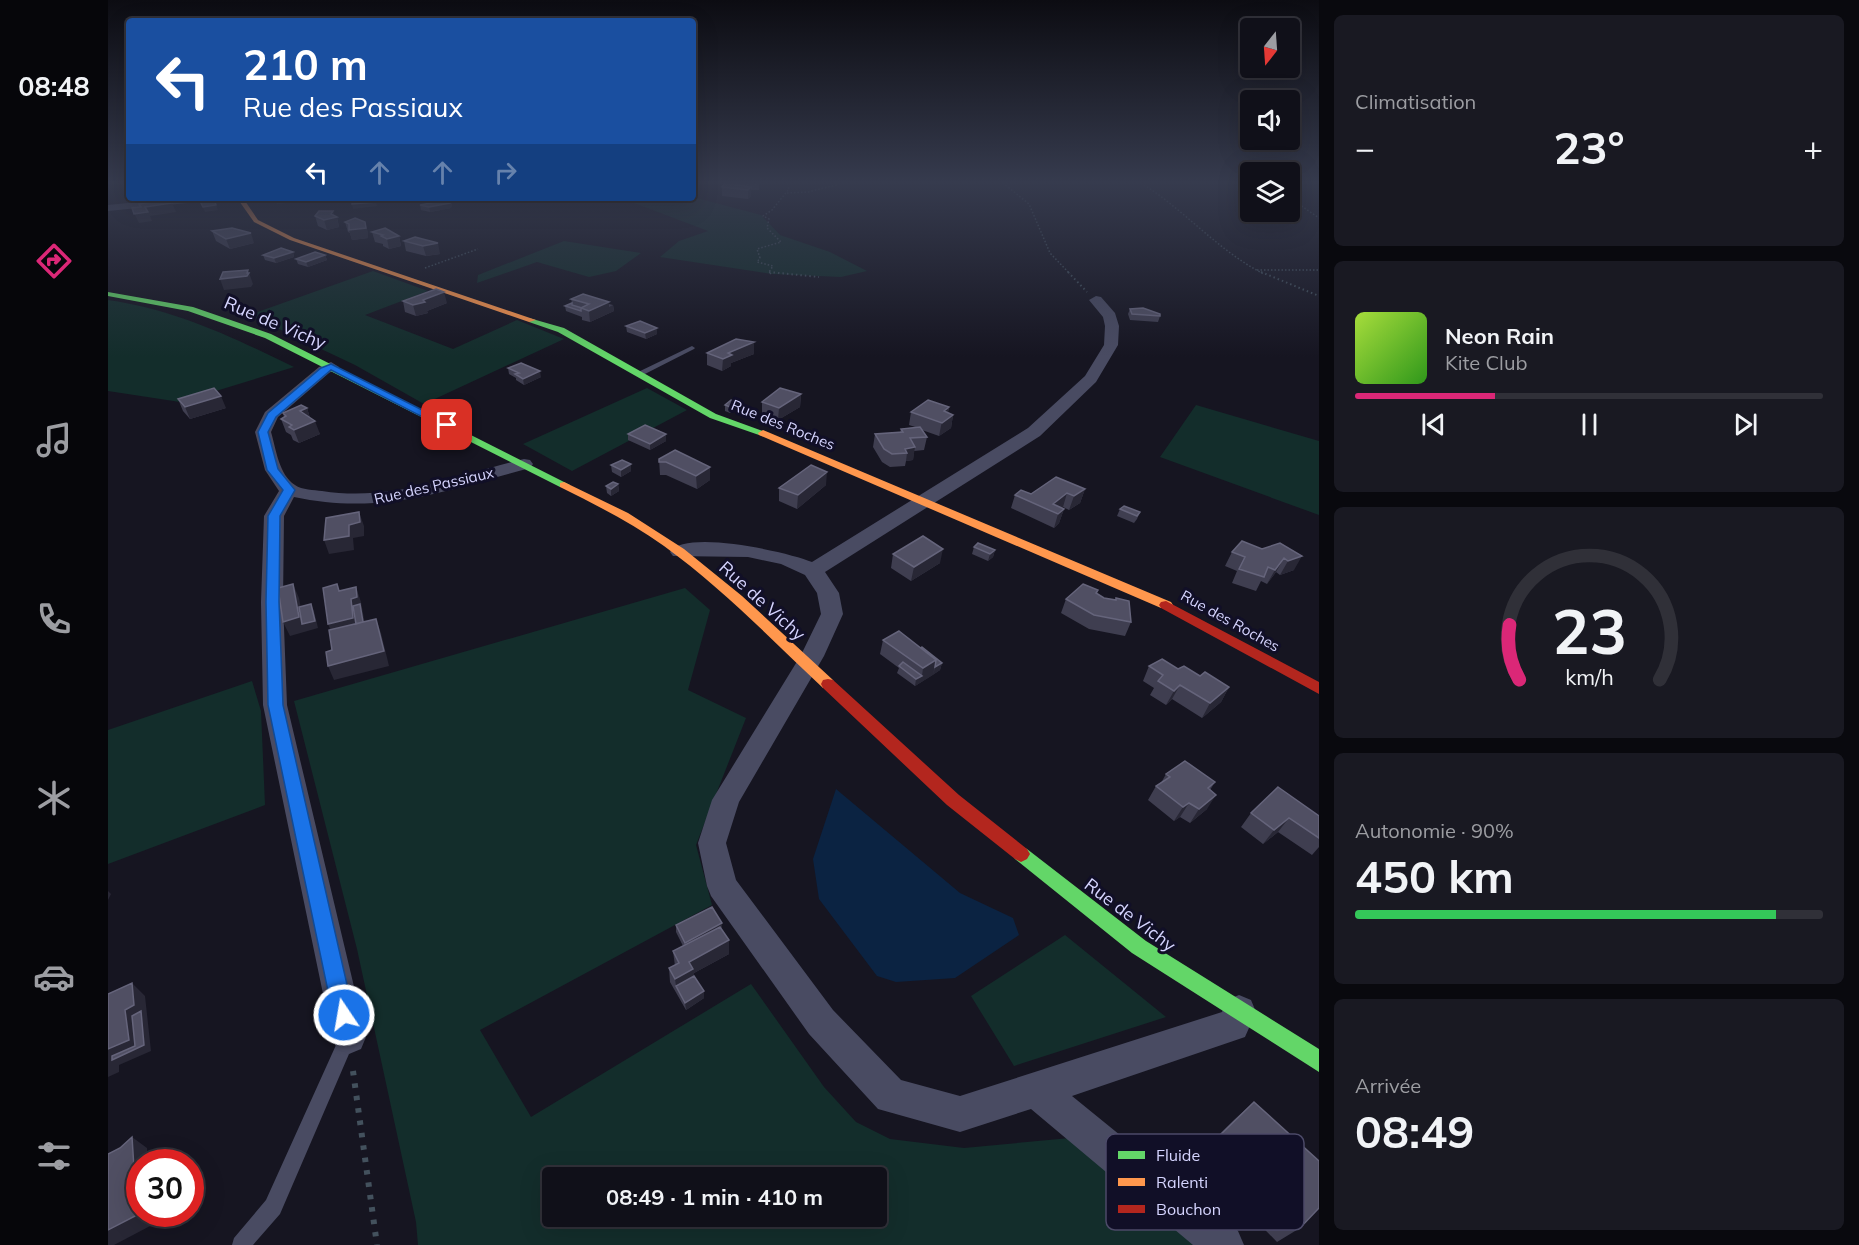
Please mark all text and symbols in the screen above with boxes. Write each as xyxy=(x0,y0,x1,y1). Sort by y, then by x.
north arrow xyxy=(1240,18,1300,78)
map controls xyxy=(1240,18,1300,222)
text: 210 m xyxy=(243,38,368,91)
icon: left xyxy=(144,42,222,120)
text: 08:48 xyxy=(18,69,90,103)
text: Climatisation xyxy=(1355,89,1476,114)
text: Rue des Passiaux xyxy=(243,90,463,124)
button: sound xyxy=(1240,90,1300,150)
text: 23° xyxy=(1553,119,1625,175)
text: − xyxy=(1355,127,1375,168)
text: + xyxy=(1803,127,1823,168)
icon: left xyxy=(300,156,333,189)
icon: ahead xyxy=(363,156,396,189)
icon: ahead xyxy=(426,156,459,189)
icon: right xyxy=(489,156,522,189)
button: layers xyxy=(1240,162,1300,222)
icon: directions xyxy=(33,240,75,282)
street label: Rue de Vichy xyxy=(221,291,330,354)
text: Neon Rain xyxy=(1445,322,1554,350)
text: Kite Club xyxy=(1445,350,1527,375)
street label: Rue des Roches xyxy=(729,395,838,454)
pin xyxy=(421,399,472,450)
icon: arrive xyxy=(430,408,463,441)
icon: previous xyxy=(1417,408,1450,441)
icon: pause xyxy=(1573,408,1606,441)
icon: next xyxy=(1729,408,1762,441)
icon: music xyxy=(33,419,75,461)
street label: Rue des Passiaux xyxy=(372,463,496,509)
street label: Rue de Vichy xyxy=(714,556,811,646)
street label: Rue des Roches xyxy=(1177,586,1283,656)
text: 23 xyxy=(1552,591,1626,670)
icon: phone xyxy=(33,598,75,640)
text: km/h xyxy=(1565,663,1613,690)
icon: climate xyxy=(33,777,75,819)
text: Autonomie · 90% xyxy=(1355,818,1514,843)
text: 450 km xyxy=(1355,848,1514,904)
street label: Rue de Vichy xyxy=(1080,873,1181,957)
icon: car xyxy=(33,956,75,998)
position arrow xyxy=(312,983,376,1047)
text: Arrivée xyxy=(1355,1073,1421,1098)
text: 08:49 xyxy=(1355,1103,1474,1159)
legend xyxy=(1106,1134,1304,1230)
icon: filters xyxy=(33,1135,75,1177)
text: Fluide xyxy=(1156,1145,1200,1165)
speed limit sign: 30 xyxy=(126,1149,204,1227)
text: Ralenti xyxy=(1156,1172,1208,1192)
text: 08:49 · 1 min · 410 m xyxy=(606,1183,823,1211)
text: Bouchon xyxy=(1156,1199,1221,1219)

